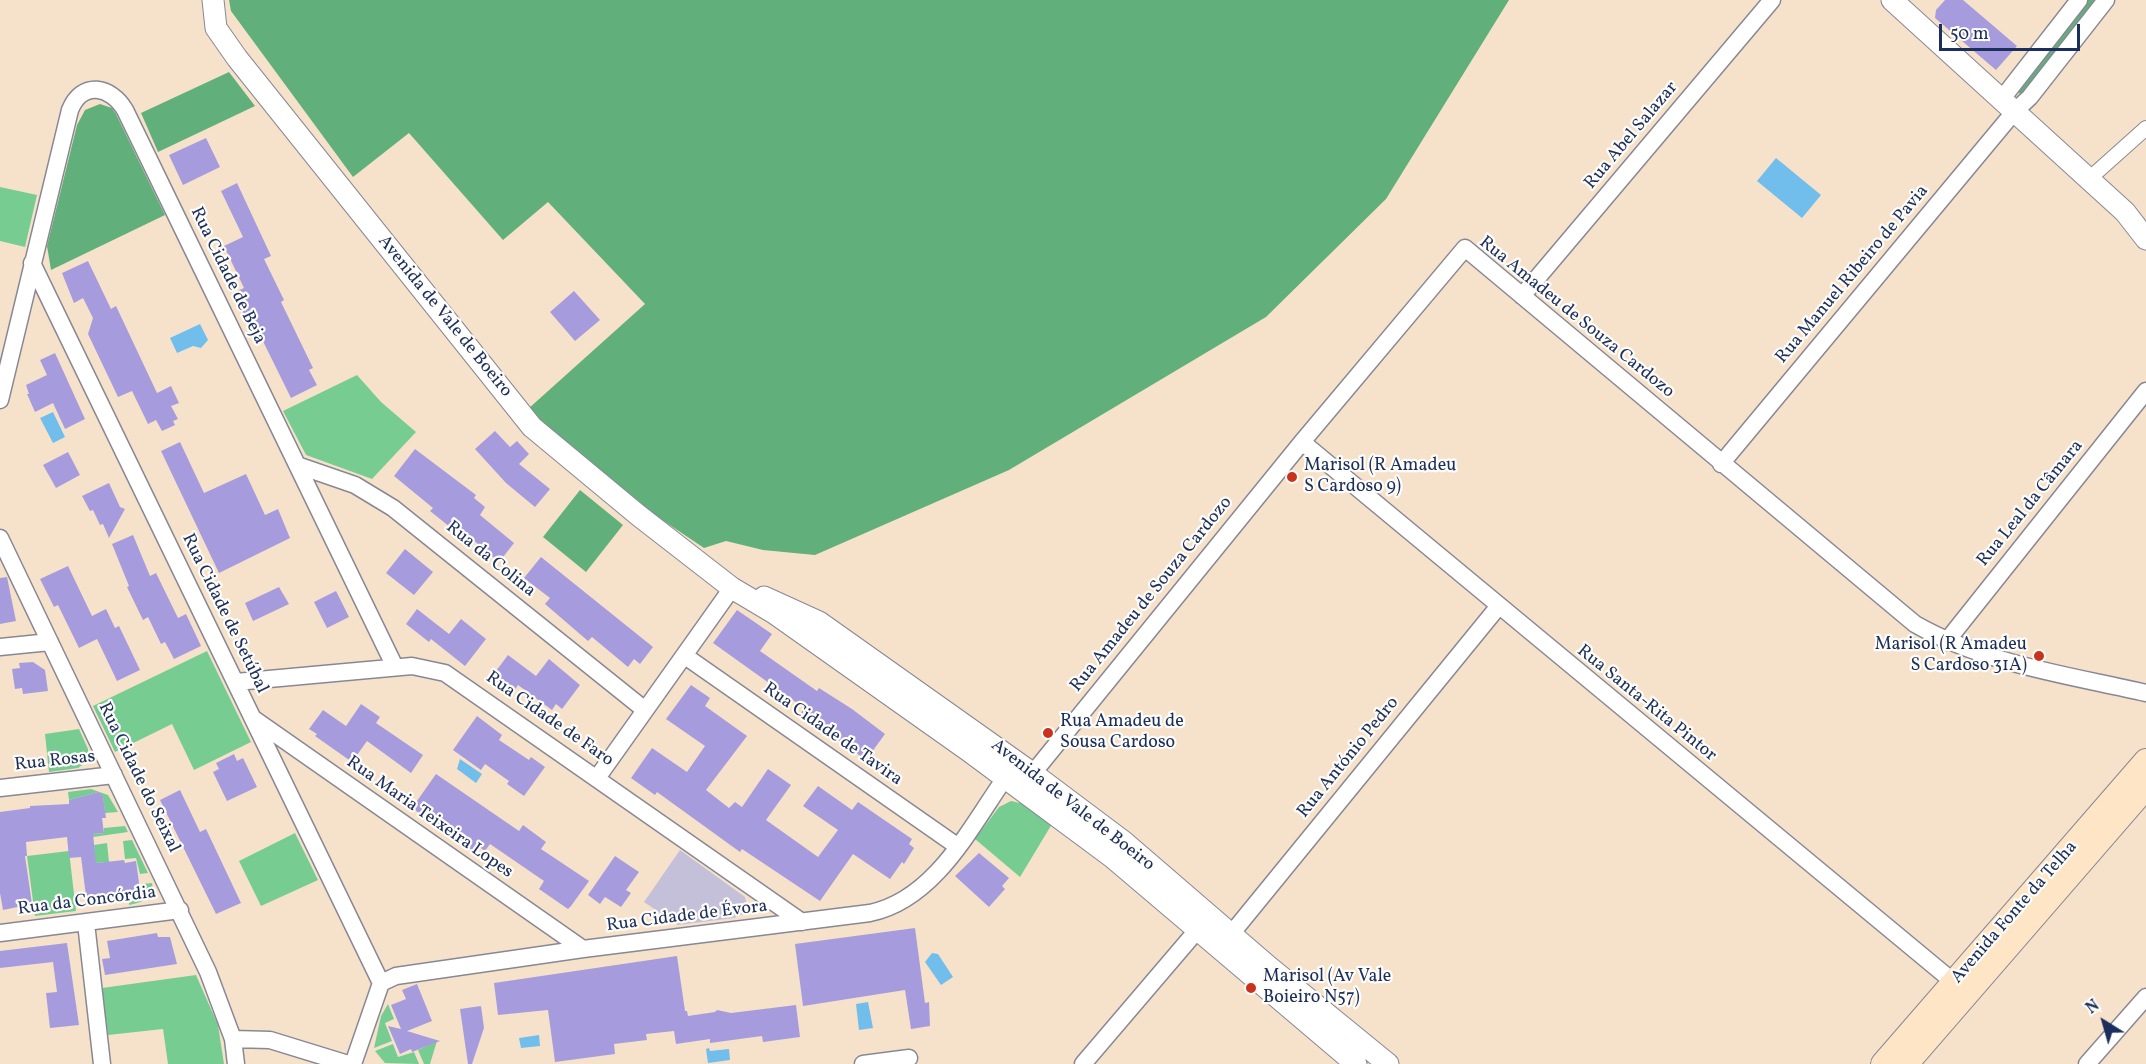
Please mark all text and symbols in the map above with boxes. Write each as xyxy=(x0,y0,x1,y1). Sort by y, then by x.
scale bar xyxy=(1942,12,2083,50)
text: 50 m xyxy=(1950,22,1989,47)
street label: Rua Abel Salazar xyxy=(1581,78,1683,194)
street label: Rua Manuel Ribeiro de Pavia xyxy=(1772,181,1934,369)
street label: Rua Cidade de Beja xyxy=(184,204,270,348)
street label: Avenida de Vale de Boeiro xyxy=(372,232,516,402)
street label: Rua Amadeu de Souza Cardozo xyxy=(1474,232,1678,404)
street label: Rua Leal da Câmara xyxy=(1973,436,2089,572)
place label: Marisol (R Amadeu S Cardoso 9) xyxy=(1304,456,1456,498)
marker: Marisol (R Amadeu S Cardoso 9) xyxy=(1285,470,1299,484)
street label: Rua Amadeu de Souza Cardozo xyxy=(1066,493,1238,697)
street label: Rua da Colina xyxy=(441,517,539,603)
street label: Rua Cidade de Setúbal xyxy=(176,531,272,697)
place label: Marisol (R Amadeu S Cardoso 31A) xyxy=(1875,635,2027,678)
street label: Rua Santa-Rita Pintor xyxy=(1572,641,1720,767)
marker: Marisol (R Amadeu S Cardoso 31A) xyxy=(2032,649,2046,663)
street label: Rua Cidade de Faro xyxy=(481,668,617,772)
street label: Rua Cidade de Tavira xyxy=(758,679,906,791)
street label: Rua António Pedro xyxy=(1294,693,1404,823)
street label: Rua Cidade do Seixal xyxy=(92,699,184,857)
place label: Rua Amadeu de Sousa Cardoso xyxy=(1060,712,1184,754)
marker: Rua Amadeu de Sousa Cardoso xyxy=(1041,726,1055,740)
street label: Avenida de Vale de Boeiro xyxy=(986,735,1158,877)
street label: Rua Rosas xyxy=(14,747,96,777)
street label: Rua Maria Teixeira Lopes xyxy=(341,752,517,884)
street label: Avenida Fonte da Telha xyxy=(1947,837,2083,989)
street label: Rua da Concórdia xyxy=(16,883,158,921)
street label: Rua Cidade de Évora xyxy=(605,896,769,938)
place label: Marisol (Av Vale Boieiro N57) xyxy=(1263,967,1391,1010)
marker: Marisol (Av Vale Boieiro N57) xyxy=(1244,981,1258,995)
north arrow xyxy=(2074,992,2134,1052)
text: N xyxy=(2082,995,2104,1020)

